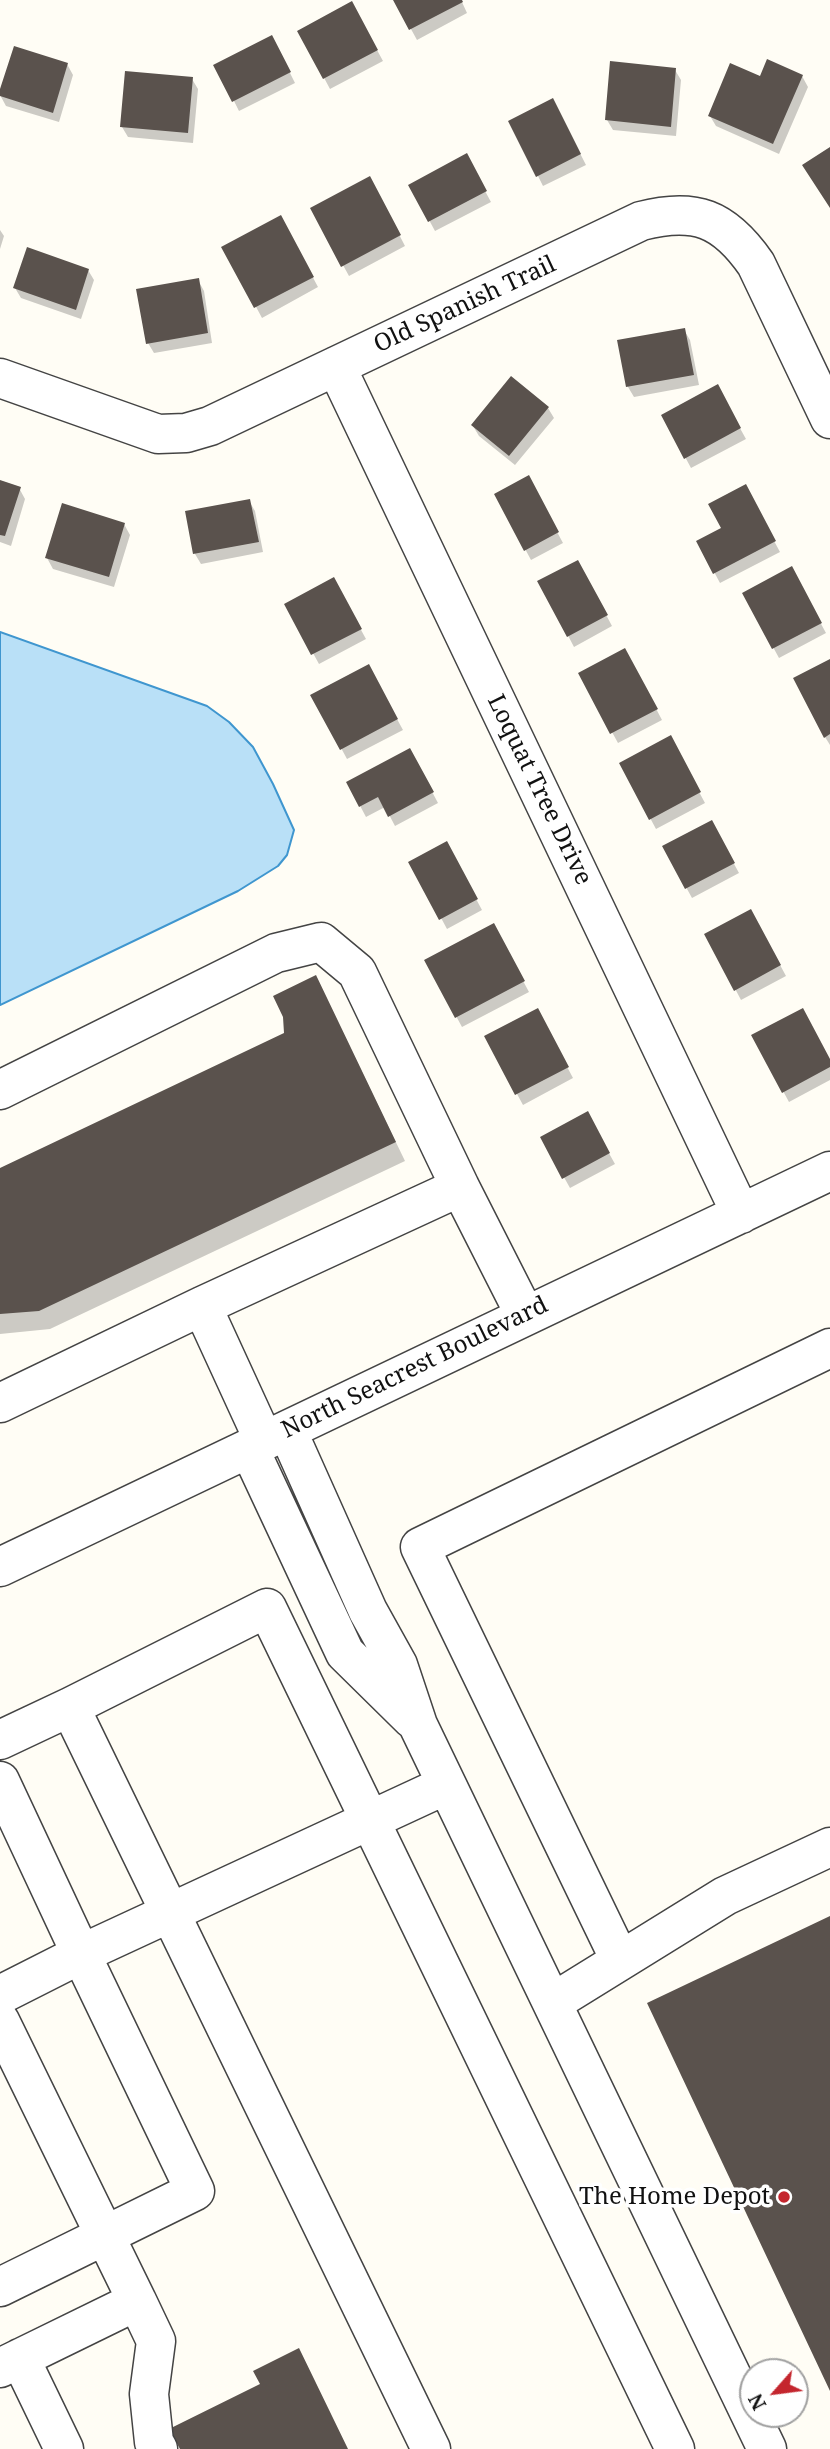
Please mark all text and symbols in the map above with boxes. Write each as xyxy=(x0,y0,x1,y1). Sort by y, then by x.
street label: Old Spanish Trail xyxy=(370,250,560,360)
street label: Loquat Tree Drive xyxy=(480,690,598,890)
street label: North Seacrest Boulevard xyxy=(277,1291,553,1445)
place label: The Home Depot xyxy=(579,2183,770,2211)
marker: The Home Depot xyxy=(776,2189,792,2205)
north arrow xyxy=(739,2358,809,2428)
text: N xyxy=(742,2389,772,2415)

